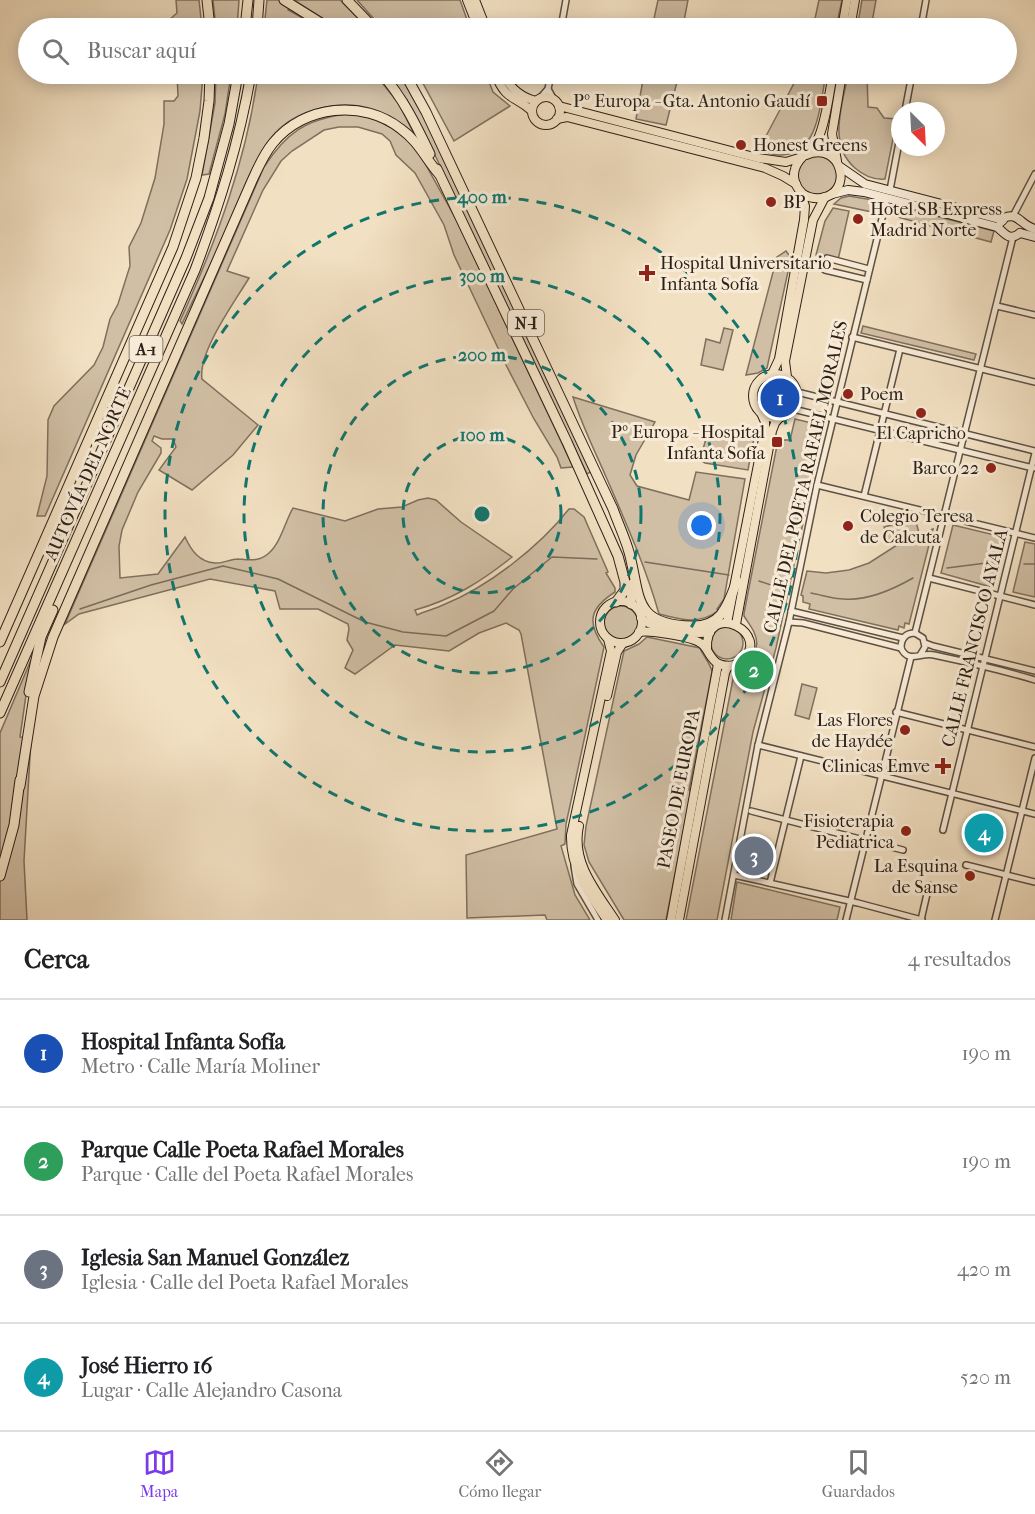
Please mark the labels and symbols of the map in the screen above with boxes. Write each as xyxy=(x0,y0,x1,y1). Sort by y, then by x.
place label: Pº Europa - Gta. Antonio Gaudí xyxy=(573,91,811,112)
marker: Pº Europa - Gta. Antonio Gaudí xyxy=(815,94,829,108)
north arrow xyxy=(891,102,945,156)
place label: Honest Greens xyxy=(753,135,868,156)
marker: Honest Greens xyxy=(734,138,748,152)
text: 400 m xyxy=(456,187,508,208)
place label: BP xyxy=(783,192,806,213)
marker: BP xyxy=(764,195,778,209)
place label: Hotel SB Express Madrid Norte xyxy=(870,199,1002,241)
marker: Hotel SB Express Madrid Norte xyxy=(851,212,865,226)
place label: Hospital Universitario Infanta Sofía xyxy=(660,253,832,295)
marker: Hospital Universitario Infanta Sofía xyxy=(638,264,656,282)
text: 300 m xyxy=(459,266,506,287)
road number: N-I xyxy=(508,310,544,336)
street label: CALLE DEL POETA RAFAEL MORALES xyxy=(760,319,852,635)
road number: A-1 xyxy=(130,336,162,362)
text: 200 m xyxy=(458,345,507,366)
pin: 1 xyxy=(760,376,800,420)
street label: AUTOVÍA DEL NORTE xyxy=(39,384,136,565)
place label: Poem xyxy=(860,384,903,405)
marker: Poem xyxy=(841,387,855,401)
marker: El Capricho xyxy=(914,406,928,420)
place label: Pº Europa - Hospital Infanta Sofía xyxy=(611,422,766,464)
place label: El Capricho xyxy=(876,423,966,444)
text: 100 m xyxy=(459,425,506,446)
marker: Pº Europa - Hospital Infanta Sofía xyxy=(770,435,784,449)
place label: Barco 22 xyxy=(912,458,979,479)
marker: Barco 22 xyxy=(984,461,998,475)
centre of rings xyxy=(472,504,492,524)
place label: Colegio Teresa de Calcuta xyxy=(860,506,974,548)
your location xyxy=(687,511,716,540)
marker: Colegio Teresa de Calcuta xyxy=(841,519,855,533)
street label: CALLE FRANCISCO AYALA xyxy=(938,526,1012,749)
pin: 2 xyxy=(734,648,774,692)
street label: PASEO DE EUROPA xyxy=(653,707,705,871)
place label: Las Flores de Haydée xyxy=(812,710,893,752)
marker: Las Flores de Haydée xyxy=(898,723,912,737)
place label: Clinicas Emve xyxy=(822,756,930,777)
marker: Clinicas Emve xyxy=(934,757,952,775)
pin: 4 xyxy=(964,810,1004,856)
place label: Fisioterapia Pediatrica xyxy=(804,811,895,853)
marker: Fisioterapia Pediatrica xyxy=(899,824,913,838)
pin: 3 xyxy=(734,834,774,878)
place label: La Esquina de Sanse xyxy=(874,856,959,898)
marker: La Esquina de Sanse xyxy=(963,869,977,883)

